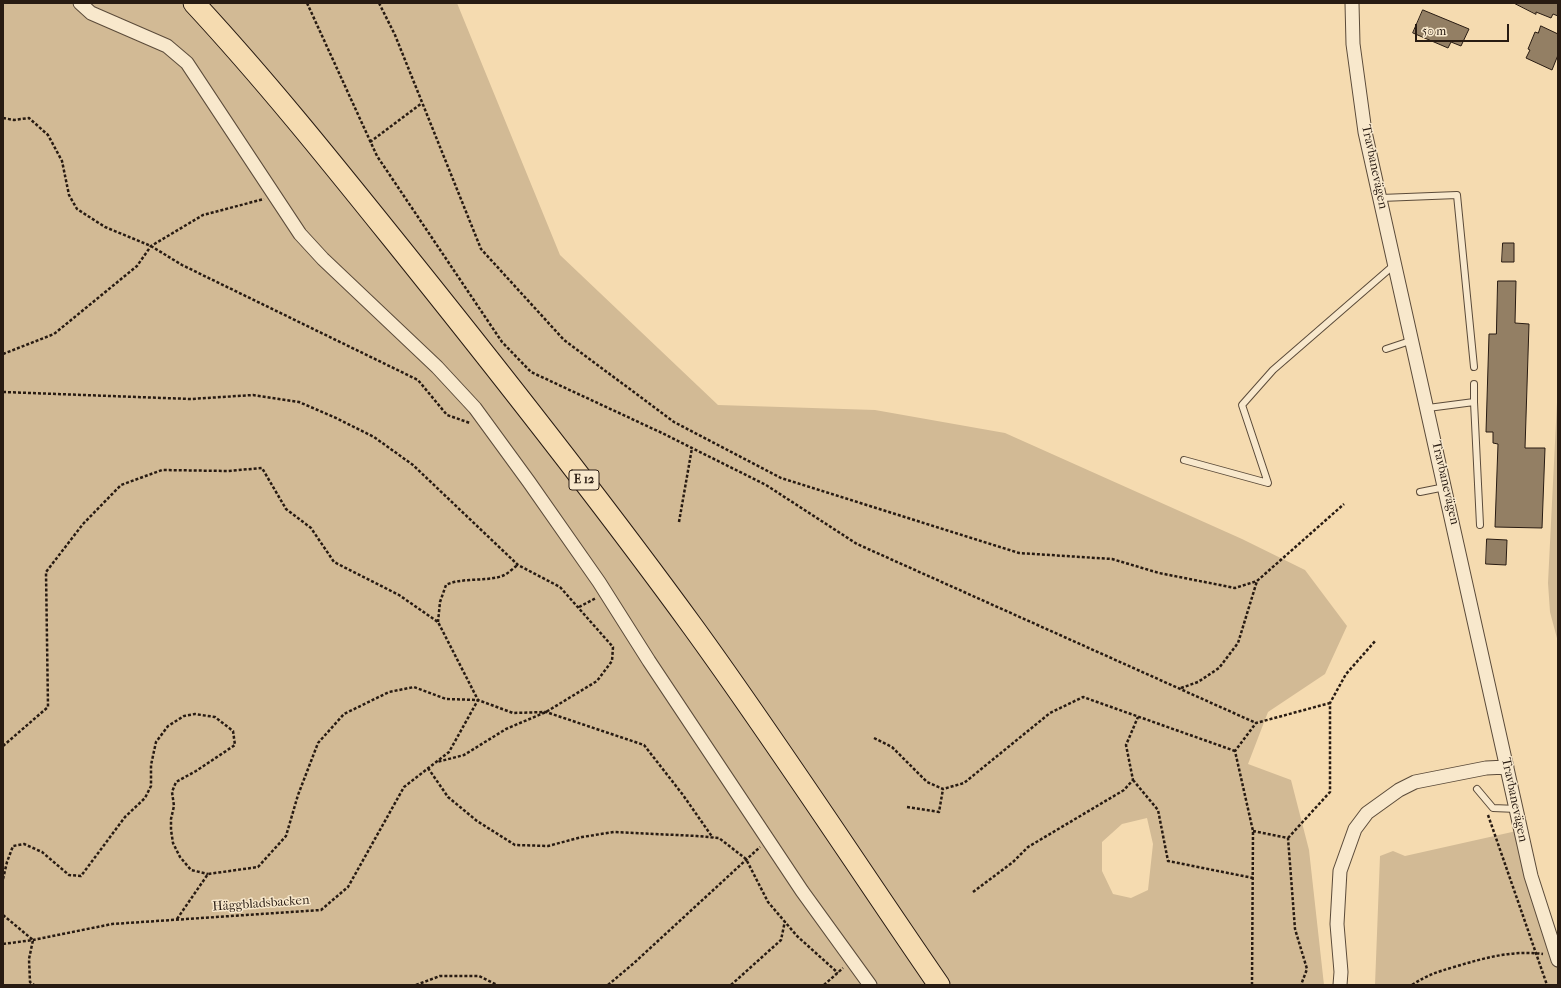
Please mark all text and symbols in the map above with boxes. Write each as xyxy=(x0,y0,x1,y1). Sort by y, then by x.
scale bar xyxy=(1417,16,1511,42)
text: 50 m xyxy=(1422,24,1446,38)
street label: Travbanevägen xyxy=(1357,124,1391,210)
street label: Travbanevägen xyxy=(1428,440,1462,526)
road number: E 12 xyxy=(569,470,599,490)
street label: Travbanevägen xyxy=(1497,757,1531,843)
street label: Häggbladsbacken xyxy=(212,893,310,915)

